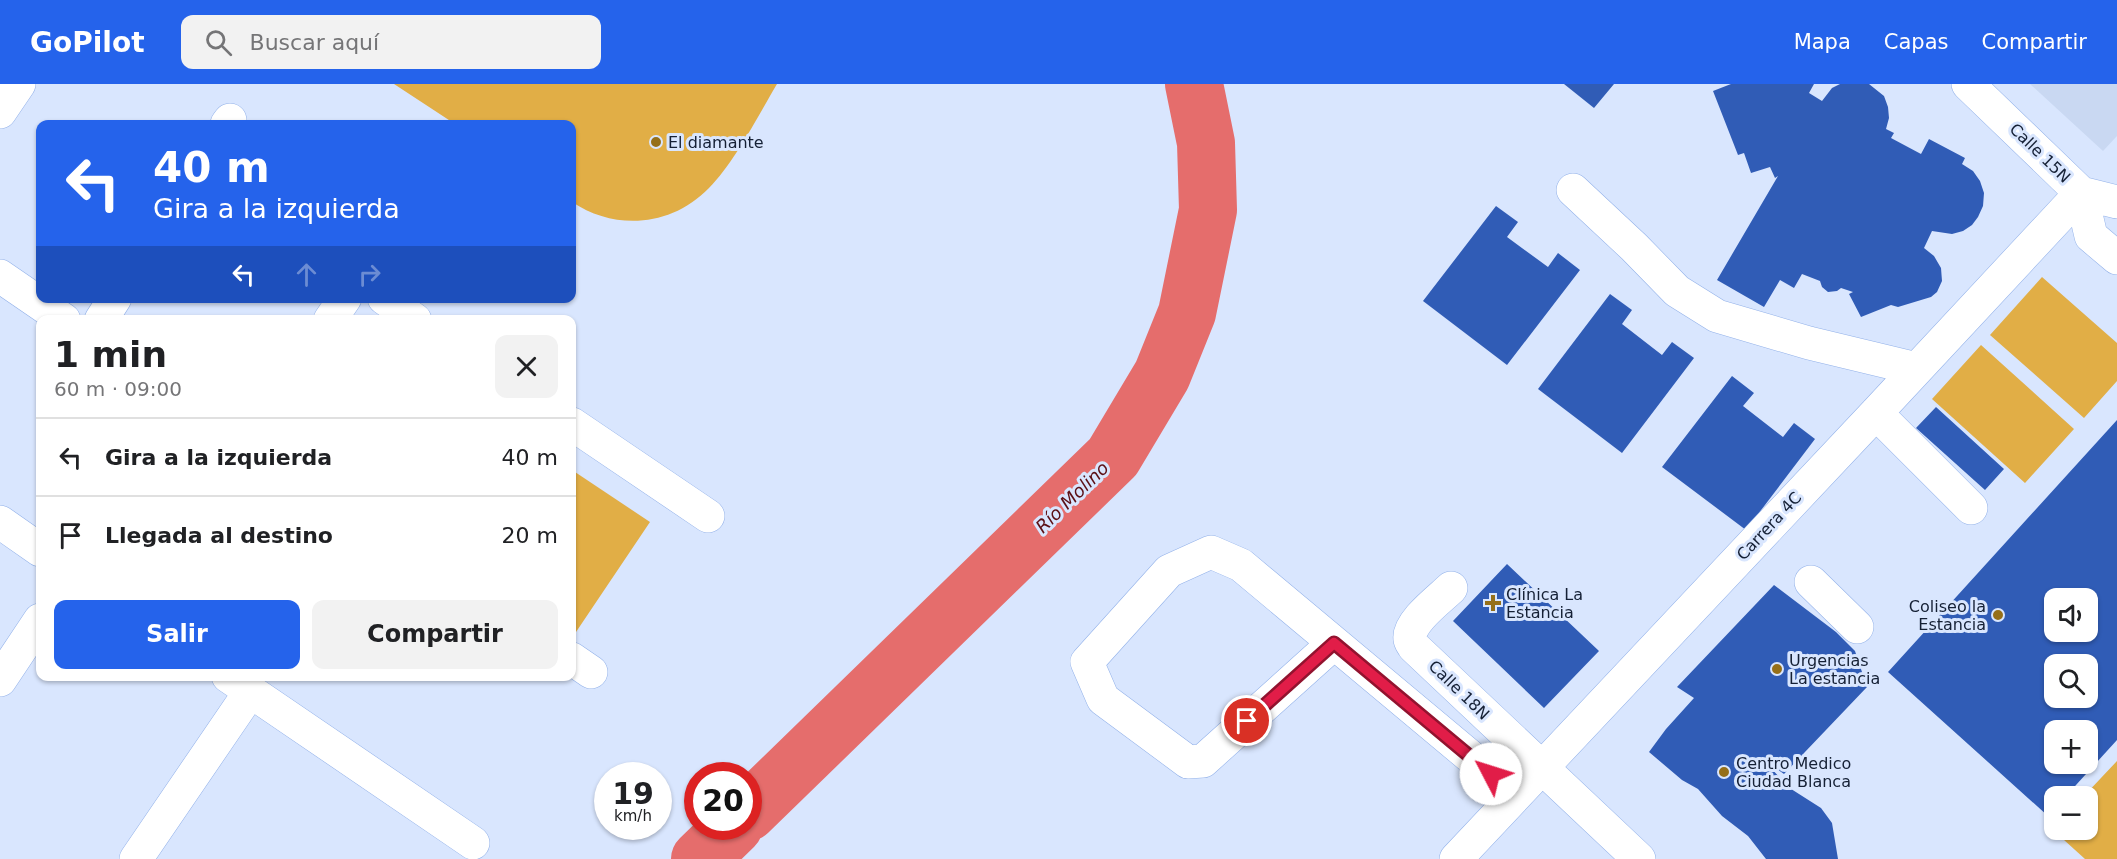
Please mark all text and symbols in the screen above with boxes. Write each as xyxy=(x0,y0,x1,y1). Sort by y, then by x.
search box xyxy=(181,15,601,69)
text: GoPilot xyxy=(30,26,145,59)
icon: search xyxy=(202,26,235,59)
text: Buscar aquí xyxy=(250,30,379,55)
text: Mapa xyxy=(1794,30,1851,54)
text: Capas xyxy=(1884,30,1948,54)
text: Compartir xyxy=(1981,30,2087,54)
street label: Calle 15N xyxy=(2006,119,2074,187)
place label: El diamante xyxy=(668,133,764,152)
marker: El diamante xyxy=(649,135,663,149)
text: 40 m xyxy=(153,143,270,192)
icon: left xyxy=(54,144,132,222)
text: Gira a la izquierda xyxy=(153,193,400,224)
icon: left xyxy=(227,258,260,291)
icon: ahead xyxy=(290,258,323,291)
icon: right xyxy=(353,258,386,291)
text: 1 min xyxy=(54,334,167,375)
button: close xyxy=(495,335,558,398)
text: 60 m · 09:00 xyxy=(54,377,182,401)
icon: left xyxy=(54,441,87,474)
text: Gira a la izquierda xyxy=(105,445,332,470)
text: 40 m xyxy=(502,445,558,470)
water label: Río Molino xyxy=(1031,457,1113,537)
street label: Carrera 4C xyxy=(1733,488,1805,564)
icon: arrive xyxy=(54,519,87,552)
text: Llegada al destino xyxy=(105,523,333,548)
text: 20 m xyxy=(502,523,558,548)
place label: Clínica La Estancia xyxy=(1506,585,1583,622)
map controls xyxy=(2044,588,2098,840)
button: sound xyxy=(2044,588,2098,642)
marker: Clínica La Estancia xyxy=(1484,594,1502,612)
place label: Coliseo la Estancia xyxy=(1909,597,1986,634)
button: Salir xyxy=(54,600,300,669)
button: Compartir xyxy=(312,600,558,669)
marker: Coliseo la Estancia xyxy=(1991,608,2005,622)
place label: Urgencias La estancia xyxy=(1789,651,1880,688)
button: search xyxy=(2044,654,2098,708)
street label: Calle 18N xyxy=(1425,656,1493,724)
marker: Urgencias La estancia xyxy=(1770,662,1784,676)
pin xyxy=(1221,695,1272,746)
icon: arrive xyxy=(1230,704,1263,737)
button: + xyxy=(2044,720,2098,774)
position arrow xyxy=(1459,742,1523,806)
place label: Centro Medico Ciudad Blanca xyxy=(1736,754,1851,791)
speed limit sign: 20 xyxy=(684,762,762,840)
marker: Centro Medico Ciudad Blanca xyxy=(1717,765,1731,779)
text: 19 xyxy=(612,776,654,811)
button: − xyxy=(2044,786,2098,840)
text: km/h xyxy=(614,807,652,825)

